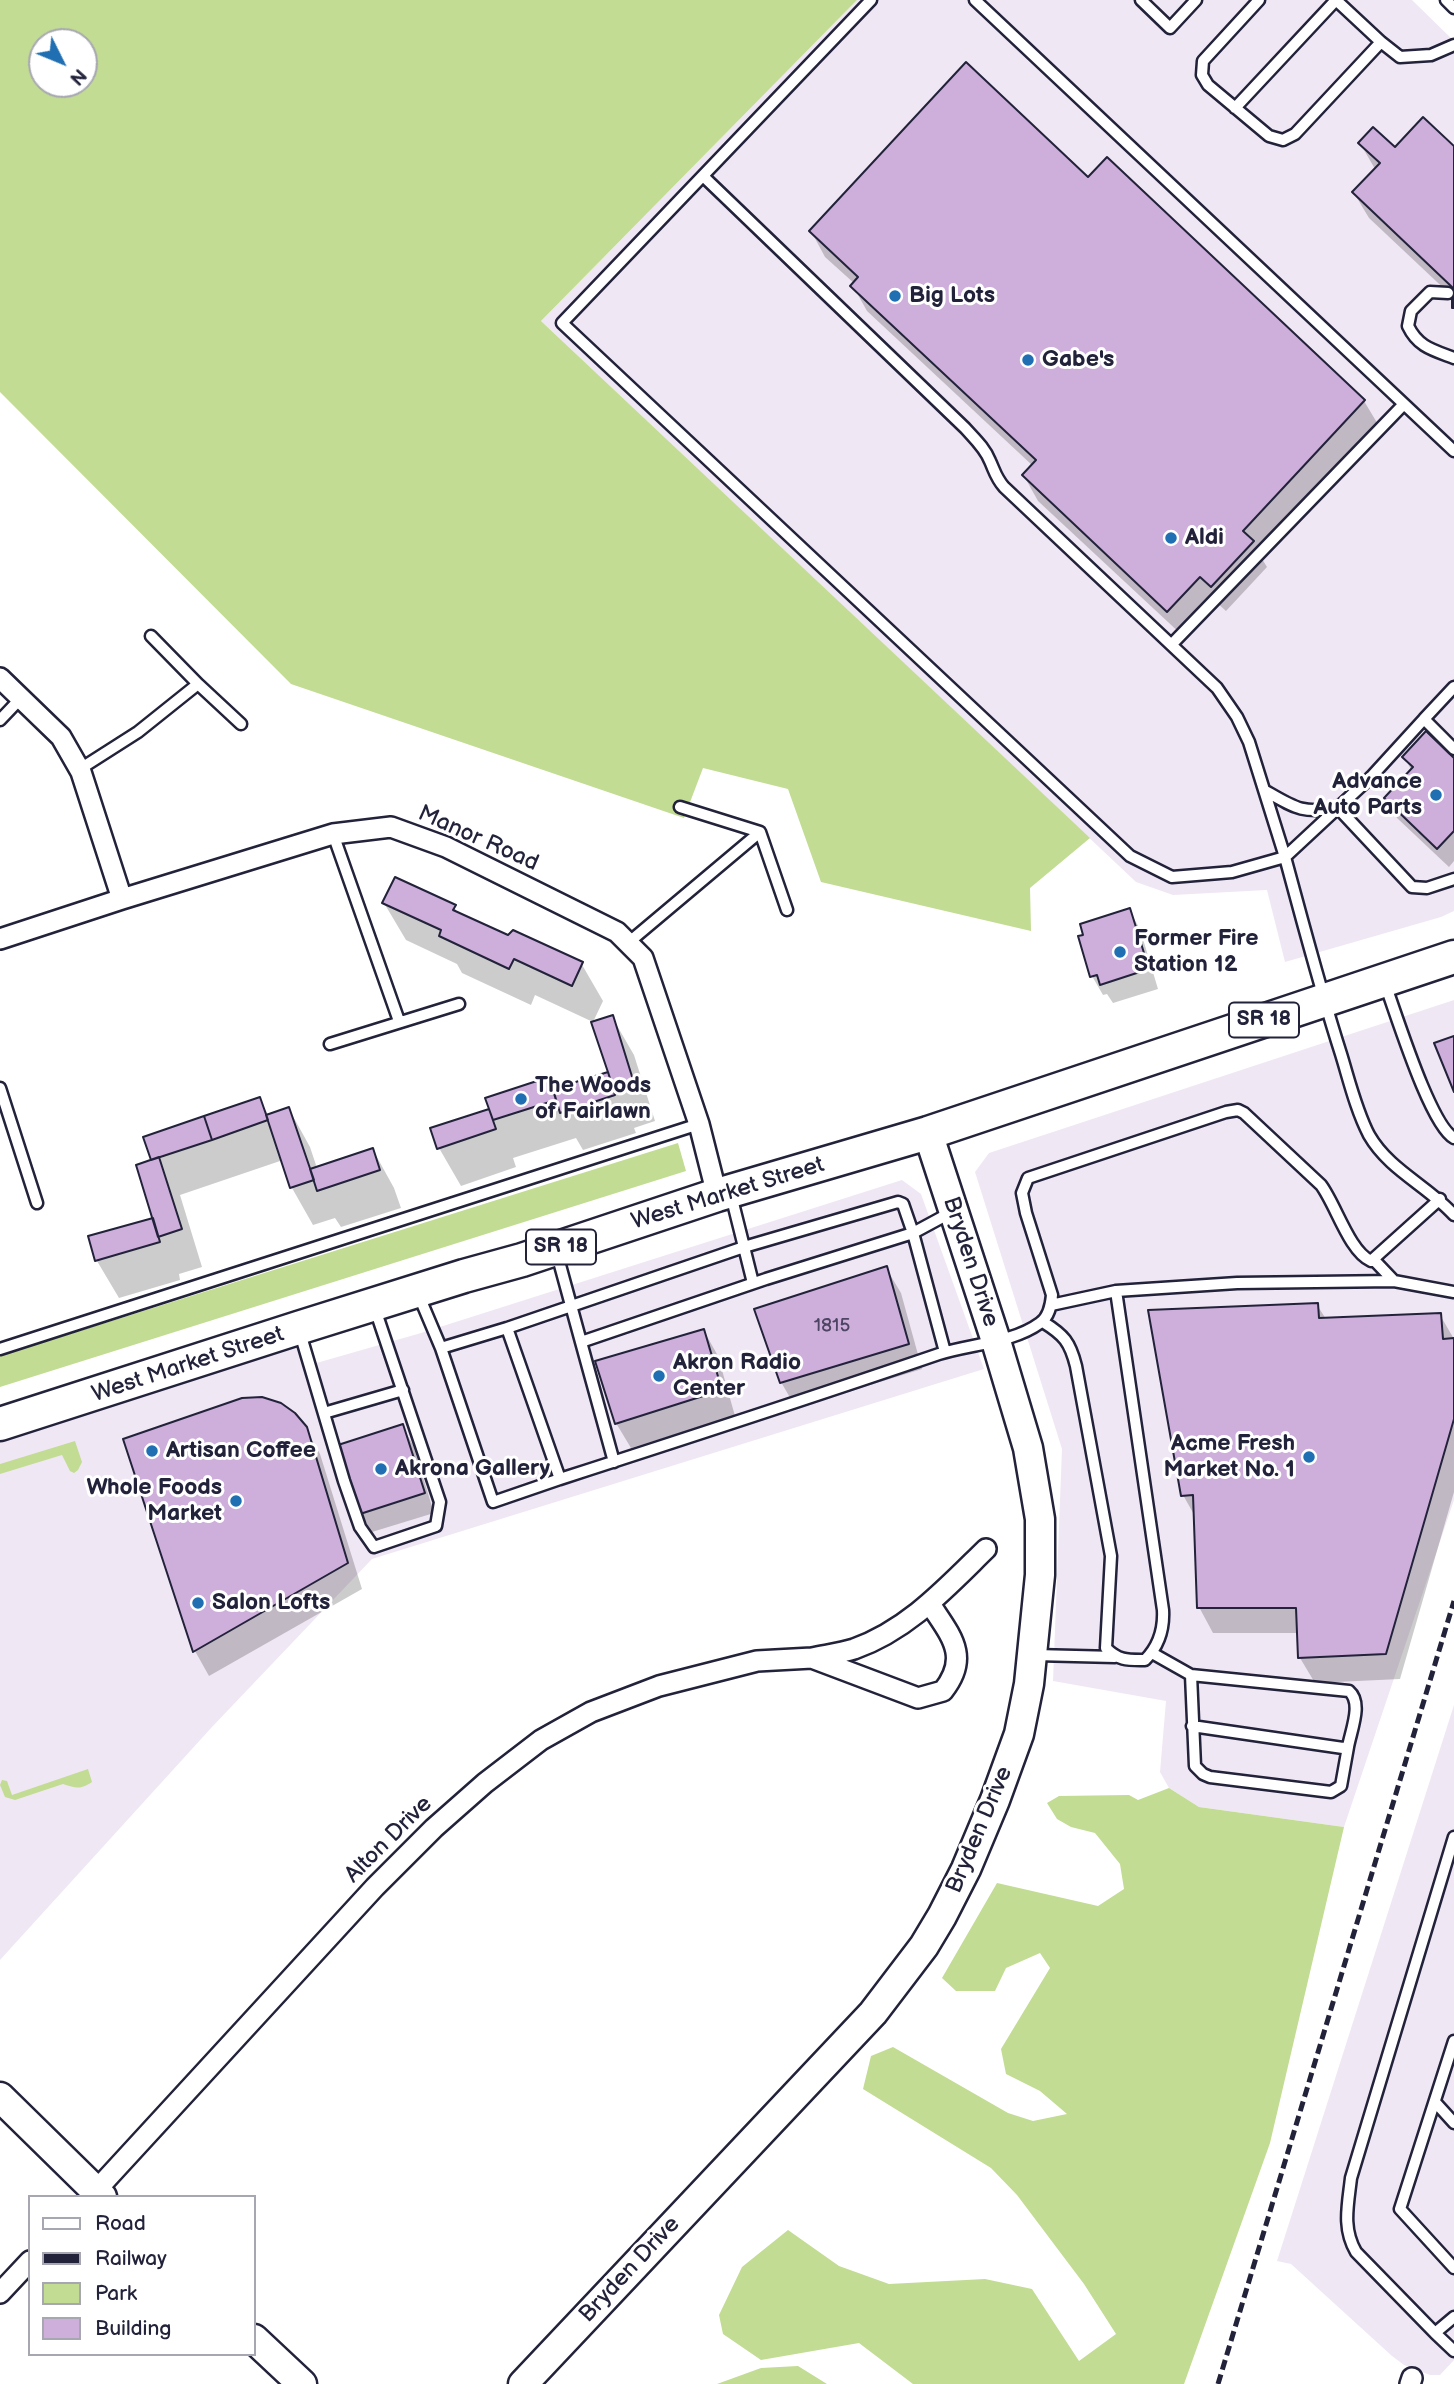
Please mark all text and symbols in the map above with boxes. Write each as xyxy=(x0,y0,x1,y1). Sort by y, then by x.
north arrow xyxy=(28,28,98,98)
text: N xyxy=(64,63,91,89)
place label: Big Lots xyxy=(909,282,995,310)
marker: Big Lots xyxy=(887,288,903,304)
place label: Gabe's xyxy=(1042,346,1114,374)
marker: Gabe's xyxy=(1020,352,1036,368)
place label: Aldi xyxy=(1185,524,1224,552)
marker: Aldi xyxy=(1163,530,1179,546)
place label: Advance Auto Parts xyxy=(1314,768,1422,822)
marker: Advance Auto Parts xyxy=(1428,787,1444,803)
street label: Manor Road xyxy=(413,800,543,878)
place label: Former Fire Station 12 xyxy=(1134,925,1258,979)
marker: Former Fire Station 12 xyxy=(1112,944,1128,960)
road number: SR 18 xyxy=(1229,1002,1299,1038)
place label: The Woods of Fairlawn xyxy=(535,1072,651,1126)
marker: The Woods of Fairlawn xyxy=(513,1091,529,1107)
street label: West Market Street xyxy=(628,1152,828,1236)
street label: Bryden Drive xyxy=(936,1194,1004,1330)
road number: SR 18 xyxy=(526,1230,596,1264)
house number: 1815 xyxy=(814,1315,850,1337)
street label: West Market Street xyxy=(89,1321,287,1409)
place label: Akron Radio Center xyxy=(673,1349,801,1403)
marker: Akron Radio Center xyxy=(651,1368,667,1384)
place label: Acme Fresh Market No. 1 xyxy=(1163,1430,1295,1484)
place label: Artisan Coffee xyxy=(166,1437,316,1465)
marker: Artisan Coffee xyxy=(144,1443,160,1459)
marker: Acme Fresh Market No. 1 xyxy=(1301,1449,1317,1465)
place label: Akrona Gallery xyxy=(395,1455,550,1483)
marker: Akrona Gallery xyxy=(373,1461,389,1477)
place label: Whole Foods Market xyxy=(86,1474,222,1528)
marker: Whole Foods Market xyxy=(228,1493,244,1509)
place label: Salon Lofts xyxy=(212,1589,330,1617)
marker: Salon Lofts xyxy=(190,1595,206,1611)
street label: Bryden Drive xyxy=(941,1762,1019,1898)
street label: Alton Drive xyxy=(340,1791,438,1889)
legend xyxy=(28,2195,256,2356)
text: Road xyxy=(95,2211,146,2236)
street label: Bryden Drive xyxy=(574,2211,686,2329)
text: Railway xyxy=(95,2246,167,2271)
text: Park xyxy=(95,2281,137,2306)
text: Building xyxy=(95,2316,171,2341)

